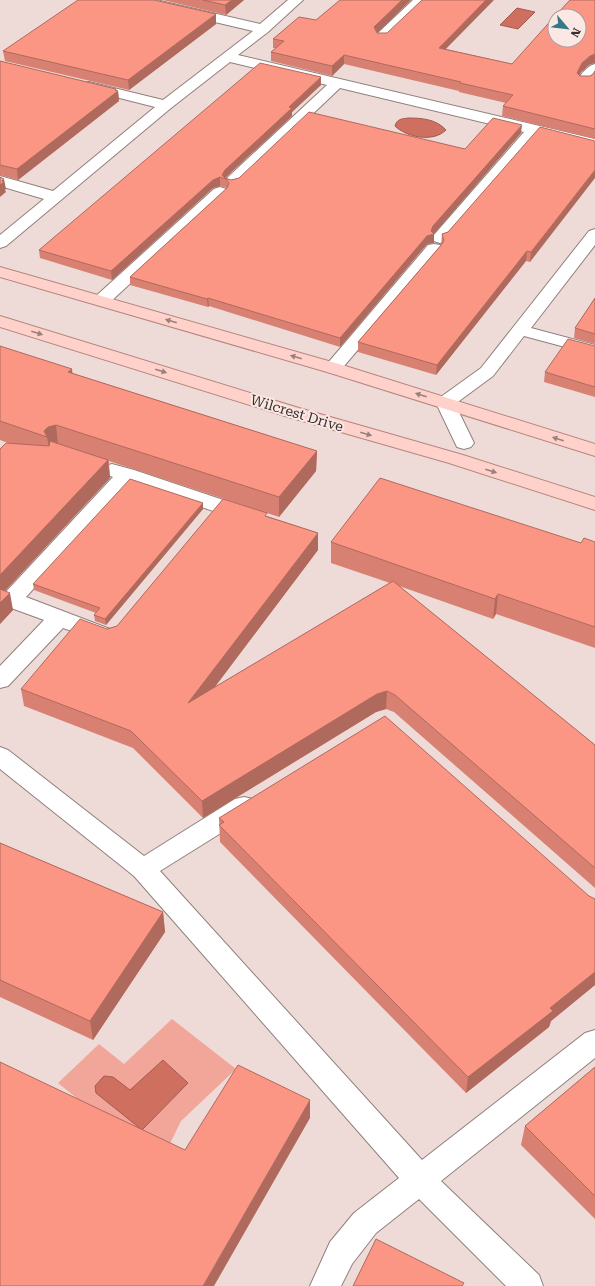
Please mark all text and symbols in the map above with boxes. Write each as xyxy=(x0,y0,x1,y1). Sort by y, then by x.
north arrow xyxy=(547,8,587,48)
text: N xyxy=(567,26,583,40)
one-way arrow xyxy=(165,318,177,324)
one-way arrow xyxy=(32,330,44,336)
one-way arrow xyxy=(290,354,302,360)
one-way arrow xyxy=(156,368,168,374)
street label: Wilcrest Drive xyxy=(249,391,346,435)
one-way arrow xyxy=(414,392,426,398)
one-way arrow xyxy=(360,431,372,437)
one-way arrow xyxy=(552,436,564,442)
one-way arrow xyxy=(485,468,497,474)

